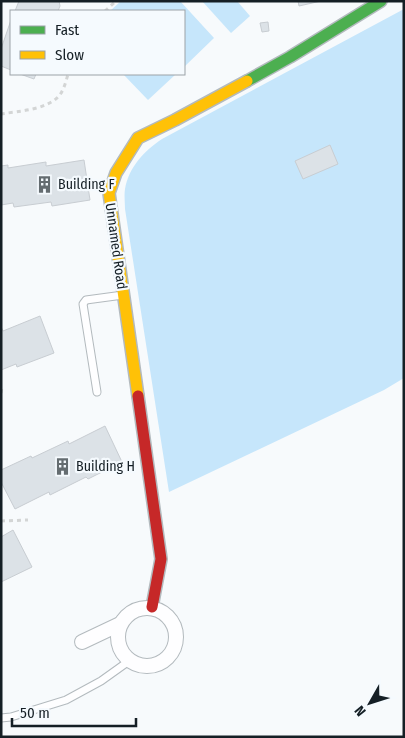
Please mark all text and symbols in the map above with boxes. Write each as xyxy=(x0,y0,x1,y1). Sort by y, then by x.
legend xyxy=(10,10,185,75)
text: Fast xyxy=(55,21,79,39)
text: Slow xyxy=(55,46,84,64)
building icon: Building F xyxy=(34,174,54,194)
place label: Building F xyxy=(58,176,115,193)
street label: Unnamed Road xyxy=(102,202,130,290)
building icon: Building H xyxy=(52,456,72,476)
place label: Building H xyxy=(76,458,135,475)
north arrow xyxy=(345,678,395,728)
scale bar xyxy=(12,696,136,728)
text: N xyxy=(351,702,370,719)
text: 50 m xyxy=(20,704,50,722)

